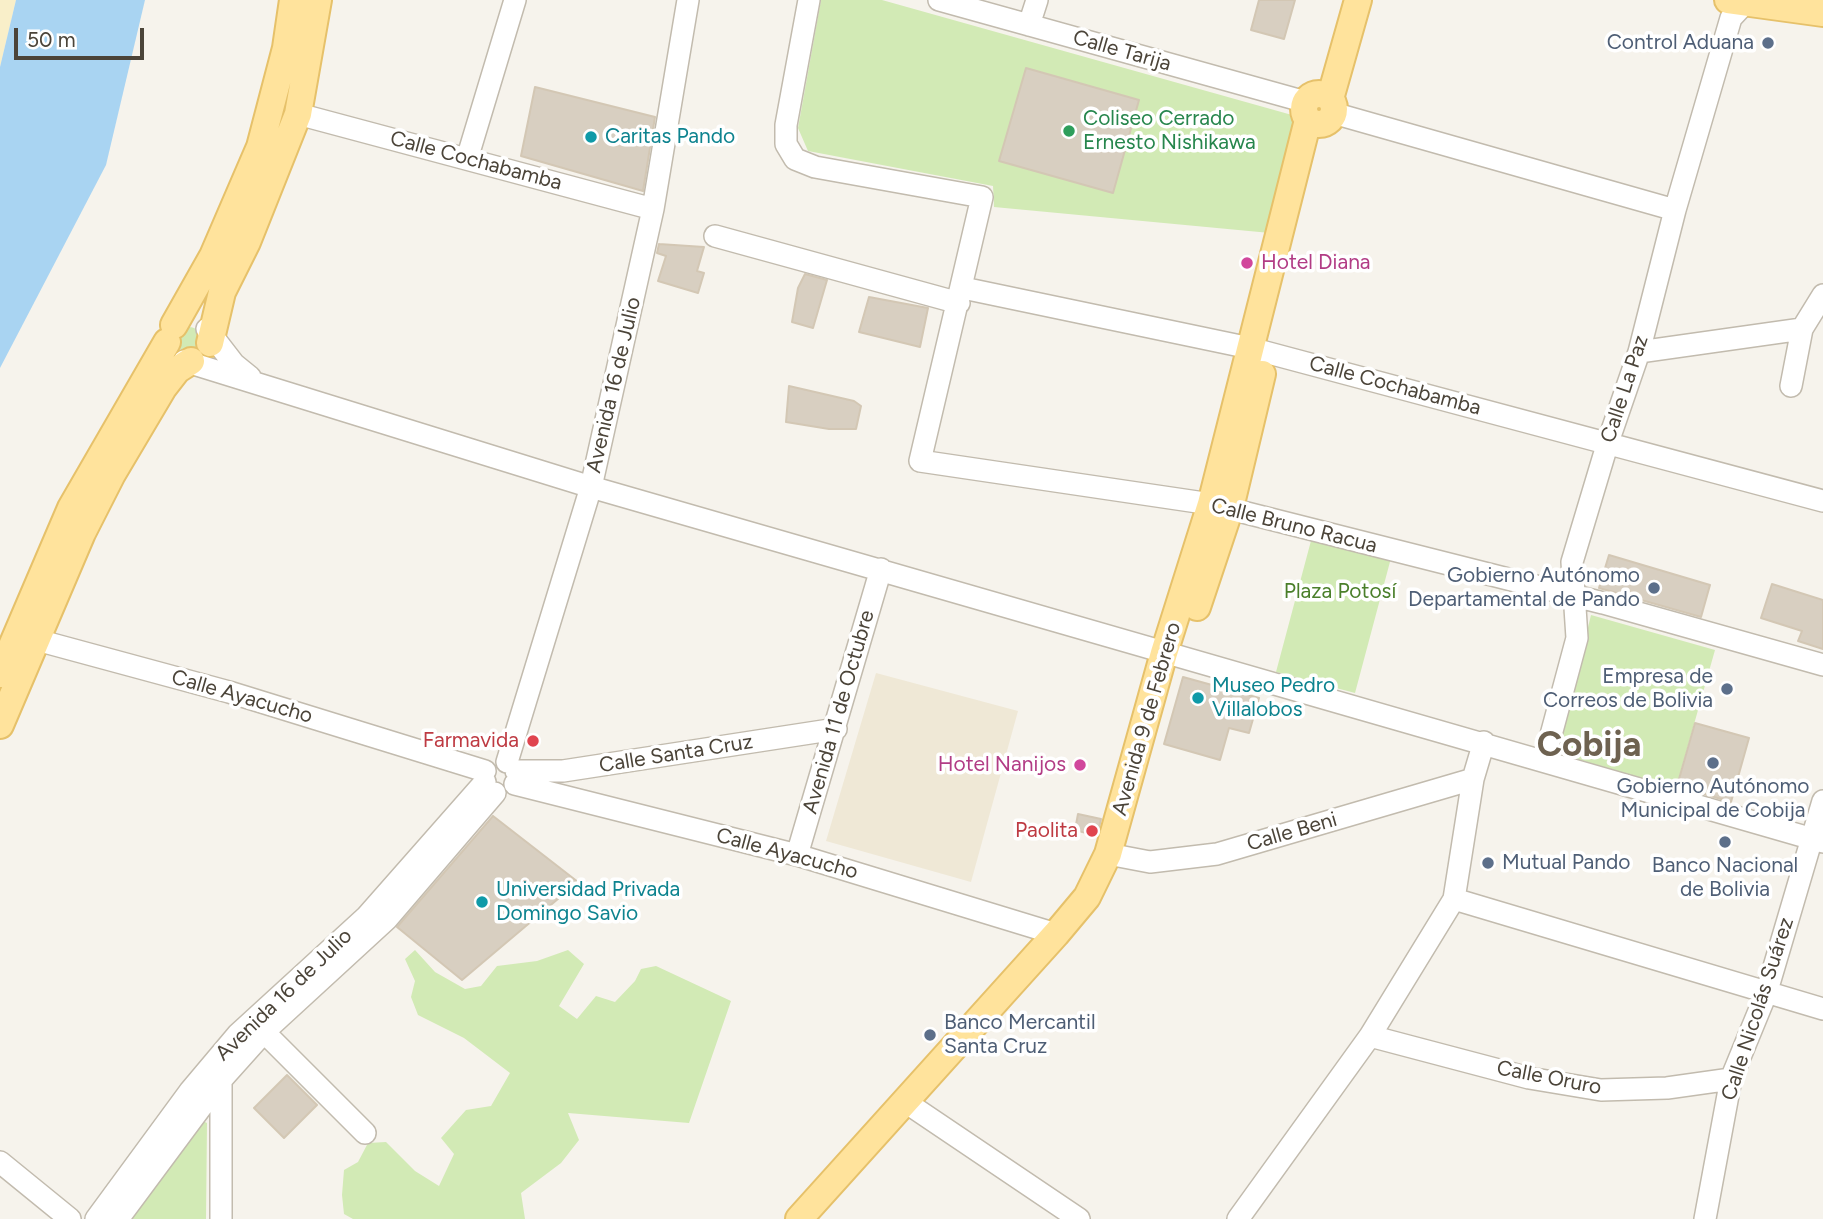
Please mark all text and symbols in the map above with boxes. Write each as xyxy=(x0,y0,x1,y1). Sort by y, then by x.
scale bar xyxy=(18,14,147,58)
street label: Calle Tarija xyxy=(1070,25,1174,77)
text: 50 m xyxy=(27,27,76,52)
place label: Control Aduana xyxy=(1607,30,1754,56)
marker: Control Aduana xyxy=(1760,35,1776,51)
place label: Coliseo Cerrado Ernesto Nishikawa xyxy=(1083,106,1256,156)
marker: Coliseo Cerrado Ernesto Nishikawa xyxy=(1061,123,1077,139)
place label: Caritas Pando xyxy=(605,124,735,150)
street label: Calle Cochabamba xyxy=(387,126,565,196)
marker: Caritas Pando xyxy=(583,129,599,145)
place label: Hotel Diana xyxy=(1261,250,1371,276)
marker: Hotel Diana xyxy=(1239,255,1255,271)
street label: Avenida 16 de Julio xyxy=(581,295,647,475)
street label: Calle La Paz xyxy=(1596,332,1654,446)
street label: Calle Cochabamba xyxy=(1306,351,1484,421)
street label: Calle Bruno Racua xyxy=(1208,493,1380,559)
place label: Gobierno Autónomo Departamental de Pando xyxy=(1408,563,1640,613)
park label: Plaza Potosí xyxy=(1284,579,1396,605)
marker: Gobierno Autónomo Departamental de Pando xyxy=(1646,580,1662,596)
street label: Avenida 11 de Octubre xyxy=(798,607,880,817)
street label: Avenida 9 de Febrero xyxy=(1107,619,1187,819)
place label: Empresa de Correos de Bolivia xyxy=(1543,664,1713,714)
street label: Calle Ayacucho xyxy=(169,665,315,729)
place label: Museo Pedro Villalobos xyxy=(1212,673,1335,723)
marker: Empresa de Correos de Bolivia xyxy=(1719,681,1735,697)
marker: Museo Pedro Villalobos xyxy=(1190,690,1206,706)
district label: Cobija xyxy=(1537,725,1641,767)
place label: Farmavida xyxy=(423,728,519,754)
street label: Calle Santa Cruz xyxy=(597,729,755,779)
marker: Farmavida xyxy=(525,733,541,749)
place label: Hotel Nanijos xyxy=(938,752,1066,778)
marker: Gobierno Autónomo Municipal de Cobija xyxy=(1705,755,1721,771)
marker: Hotel Nanijos xyxy=(1072,757,1088,773)
place label: Gobierno Autónomo Municipal de Cobija xyxy=(1617,774,1809,824)
street label: Calle Beni xyxy=(1244,807,1340,857)
place label: Paolita xyxy=(1015,818,1078,844)
street label: Calle Ayacucho xyxy=(713,823,861,885)
marker: Paolita xyxy=(1084,823,1100,839)
marker: Banco Nacional de Bolivia xyxy=(1717,834,1733,850)
place label: Mutual Pando xyxy=(1502,850,1631,876)
place label: Banco Nacional de Bolivia xyxy=(1652,853,1798,903)
marker: Mutual Pando xyxy=(1480,855,1496,871)
place label: Universidad Privada Domingo Savio xyxy=(496,877,680,927)
marker: Universidad Privada Domingo Savio xyxy=(474,894,490,910)
street label: Calle Nicolás Suárez xyxy=(1717,914,1799,1104)
street label: Avenida 16 de Julio xyxy=(211,923,357,1067)
place label: Banco Mercantil Santa Cruz xyxy=(944,1010,1096,1060)
marker: Banco Mercantil Santa Cruz xyxy=(922,1027,938,1043)
street label: Calle Oruro xyxy=(1495,1056,1603,1100)

